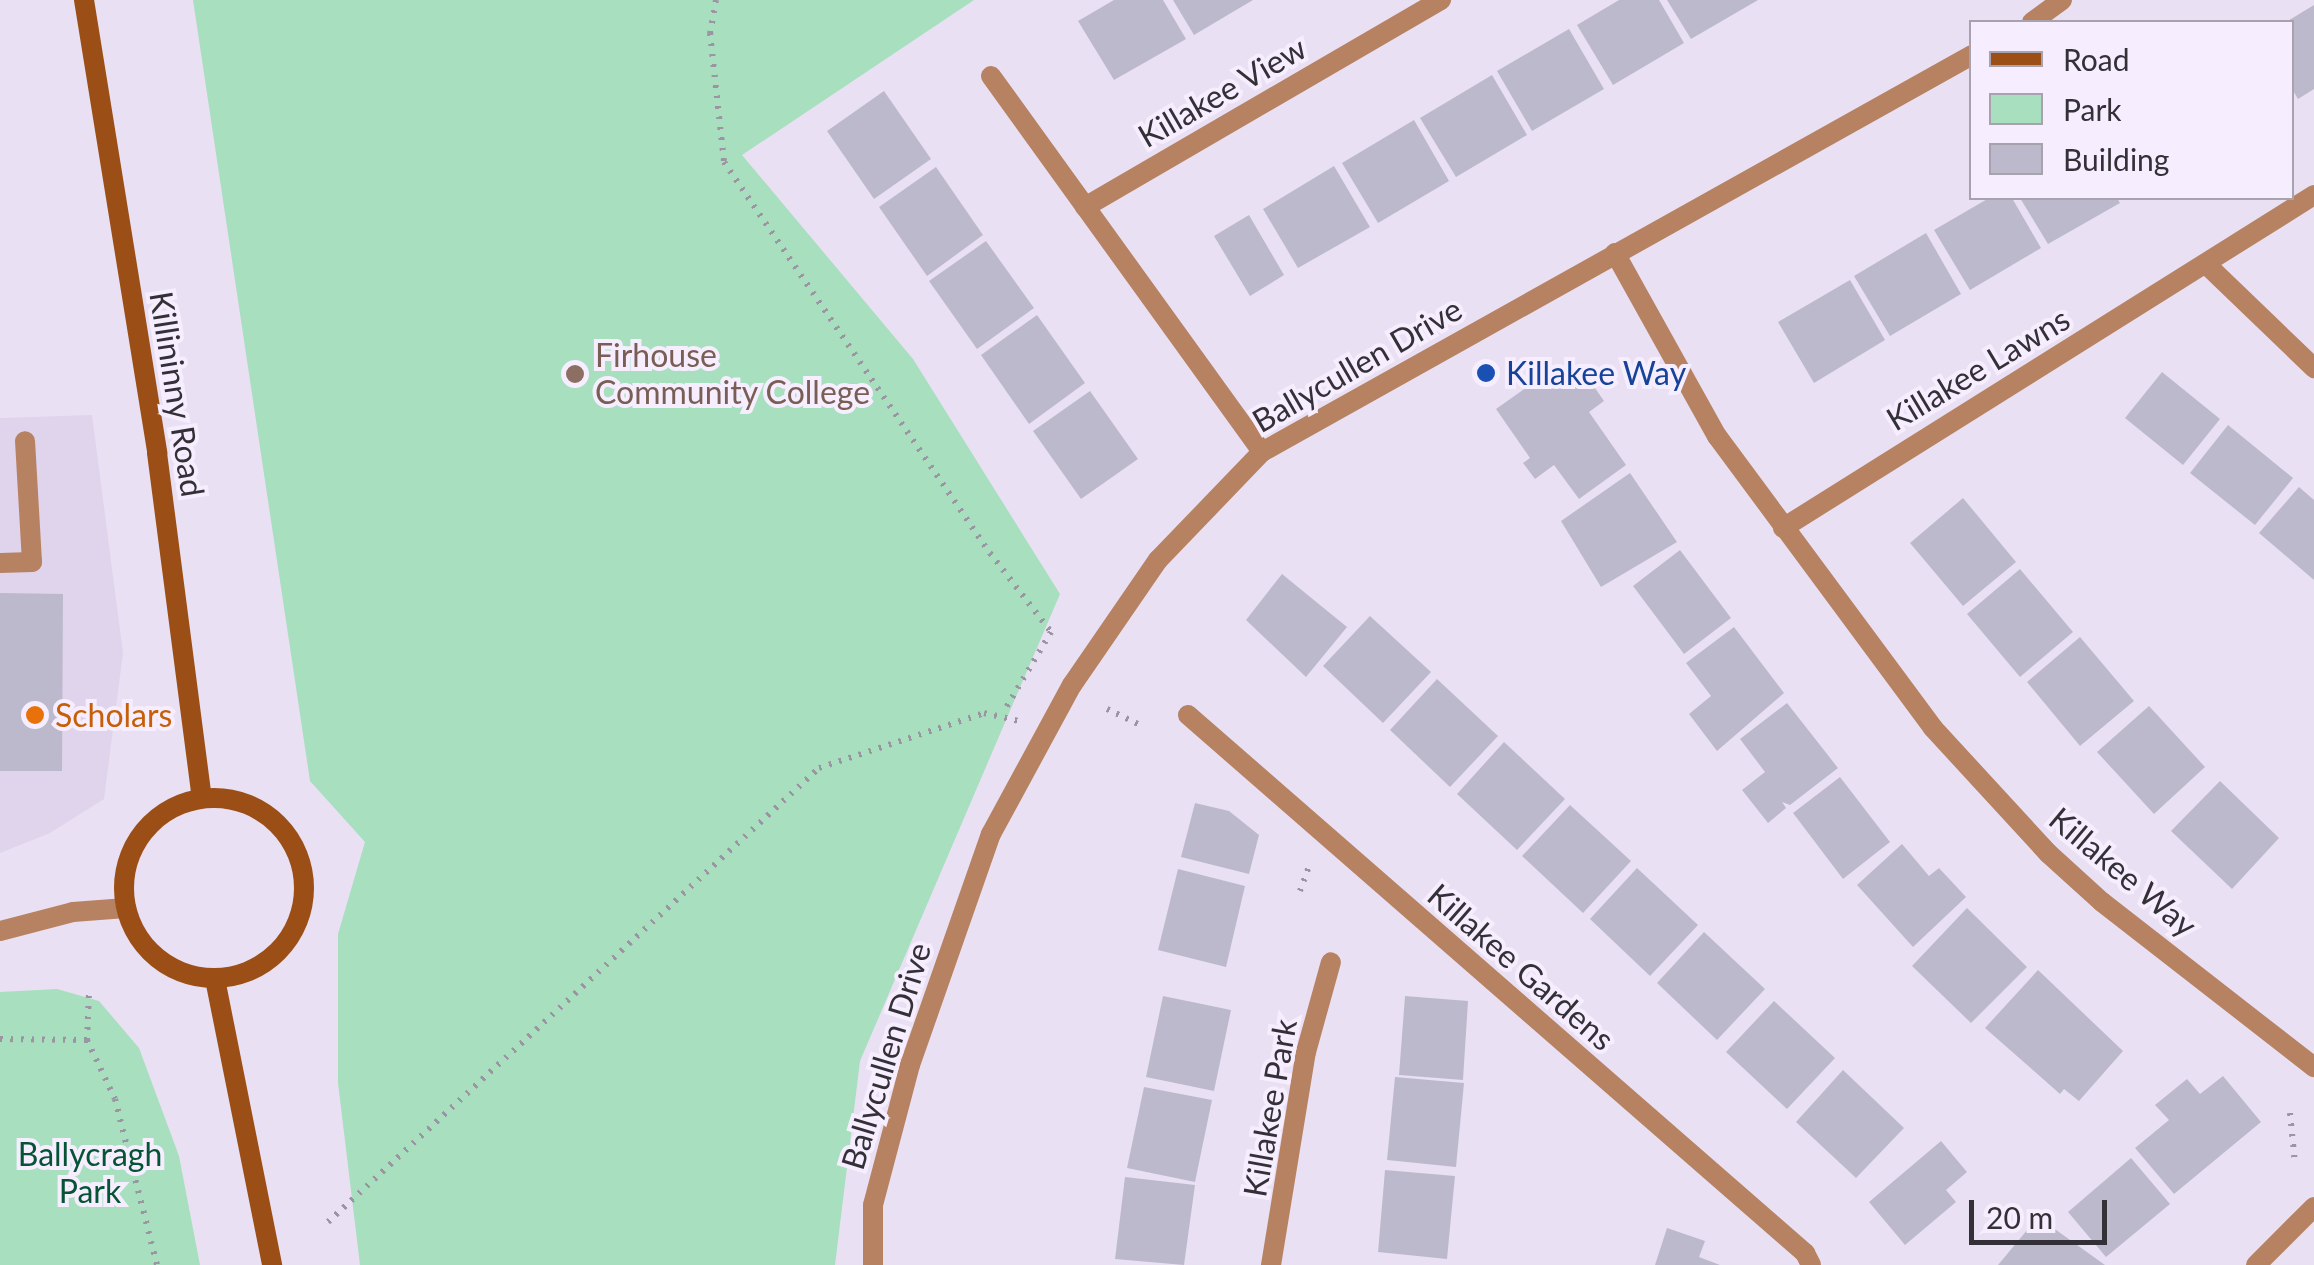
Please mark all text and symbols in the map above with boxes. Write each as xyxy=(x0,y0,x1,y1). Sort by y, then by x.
legend xyxy=(1969,20,2294,200)
street label: Killakee View xyxy=(1131,28,1313,156)
text: Road xyxy=(2063,41,2130,77)
text: Park xyxy=(2063,91,2122,127)
text: Building xyxy=(2063,141,2169,177)
street label: Killininny Road xyxy=(142,288,212,500)
street label: Ballycullen Drive xyxy=(1246,290,1468,440)
street label: Killakee Lawns xyxy=(1880,299,2076,439)
place label: Firhouse Community College xyxy=(595,337,871,412)
place label: Killakee Way xyxy=(1506,354,1687,392)
marker: Killakee Way xyxy=(1475,362,1497,384)
marker: Firhouse Community College xyxy=(564,363,586,385)
place label: Scholars xyxy=(55,696,172,734)
marker: Scholars xyxy=(24,704,46,726)
street label: Killakee Way xyxy=(2042,799,2204,945)
street label: Killakee Gardens xyxy=(1420,876,1622,1058)
street label: Ballycullen Drive xyxy=(833,938,939,1174)
street label: Killakee Park xyxy=(1235,1016,1305,1200)
park label: Ballycragh Park xyxy=(18,1136,162,1211)
scale bar xyxy=(1974,1180,2112,1242)
text: 20 m xyxy=(1986,1199,2053,1235)

